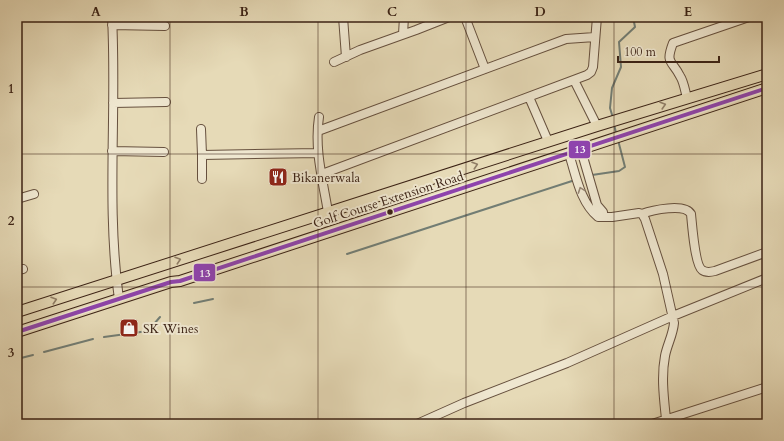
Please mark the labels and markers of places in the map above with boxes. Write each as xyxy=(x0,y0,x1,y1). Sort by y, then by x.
restaurant icon: Bikanerwala xyxy=(267,166,289,188)
place label: Bikanerwala xyxy=(292,169,360,187)
unlabelled marker xyxy=(385,207,395,217)
shop icon: SK Wines xyxy=(118,317,140,339)
place label: SK Wines xyxy=(143,320,198,338)

